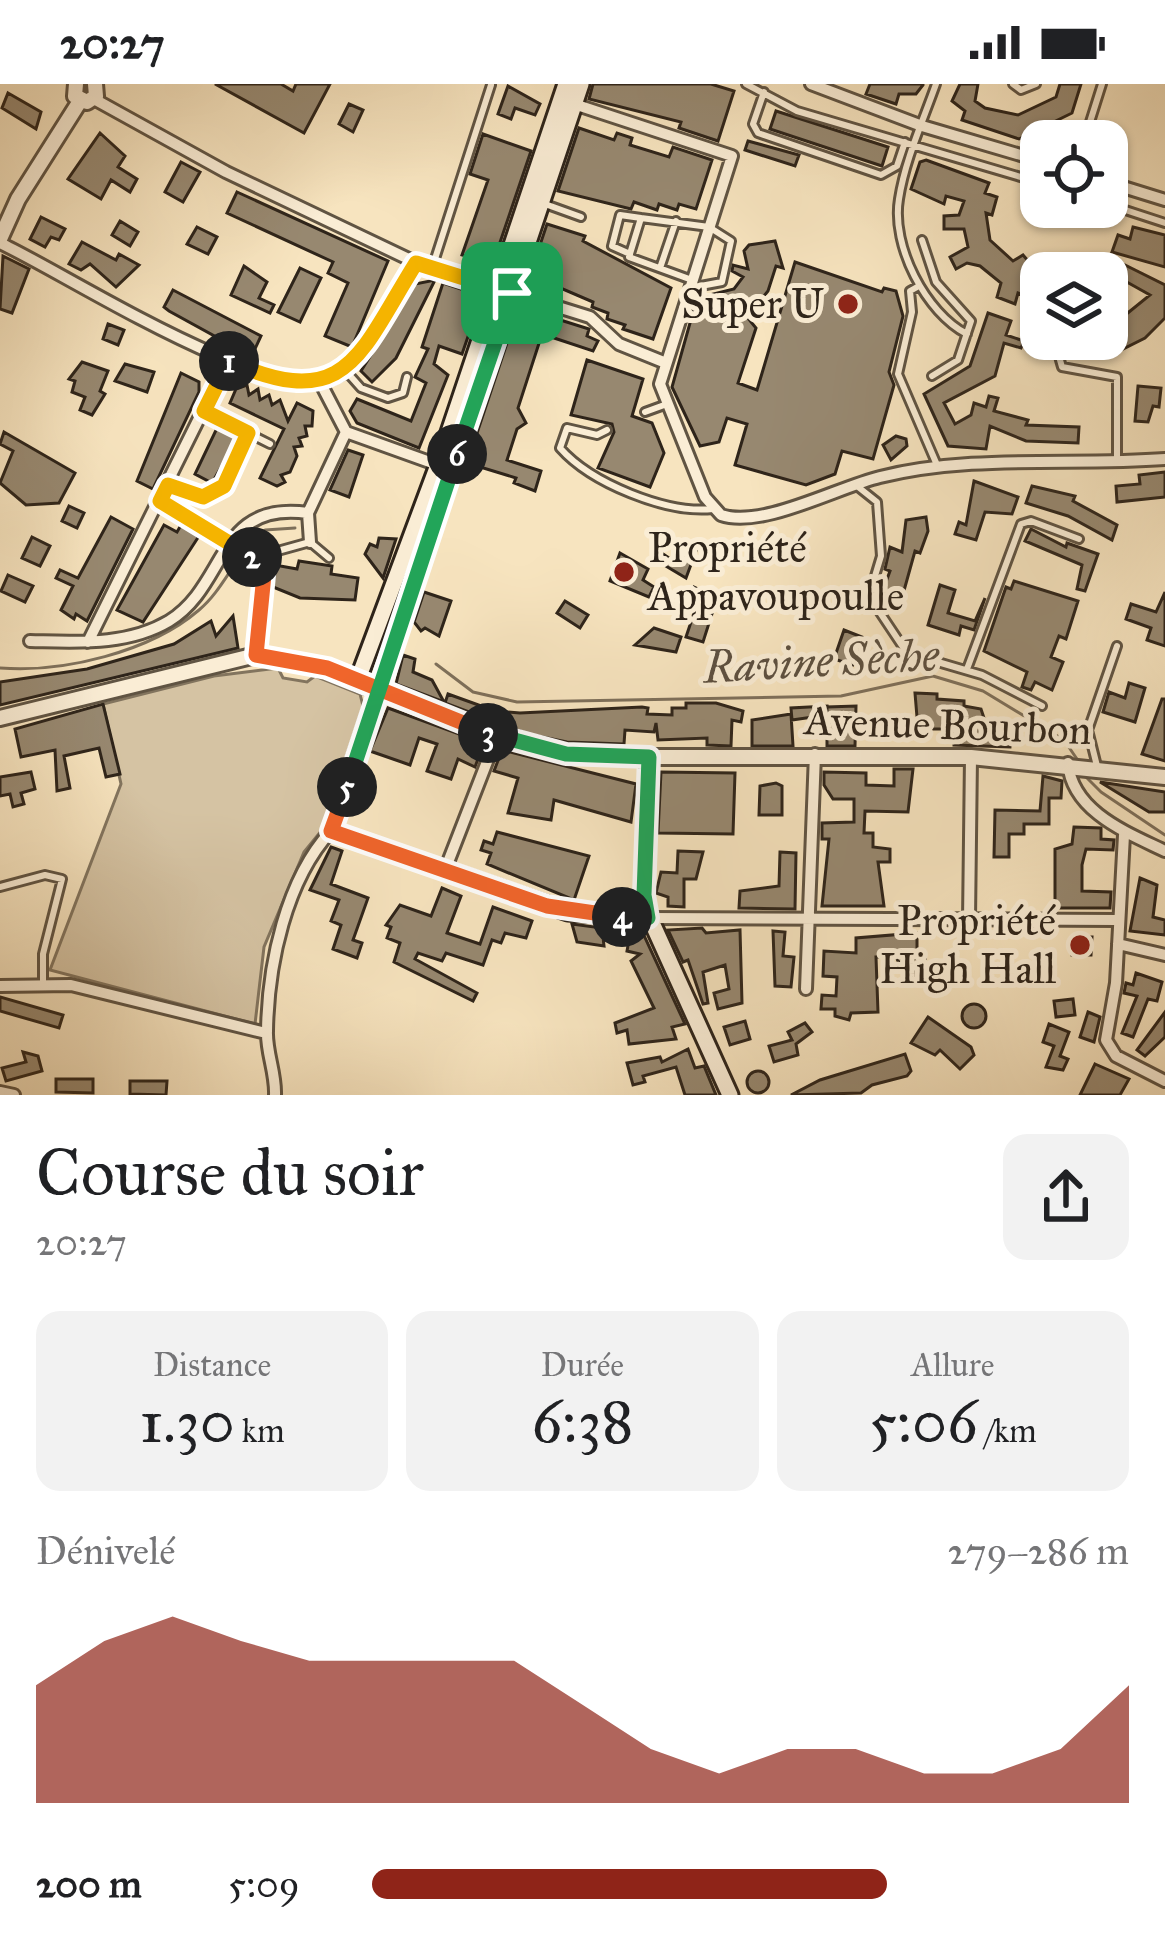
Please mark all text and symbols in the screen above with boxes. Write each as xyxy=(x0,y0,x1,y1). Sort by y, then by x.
text: 20:27 xyxy=(60,15,165,70)
map controls xyxy=(1020,120,1128,360)
button: locate xyxy=(1020,120,1128,228)
pin xyxy=(461,242,563,344)
button: layers xyxy=(1020,252,1128,360)
icon: arrive xyxy=(479,260,545,326)
place label: Super U xyxy=(681,278,825,330)
marker: Super U xyxy=(835,291,861,317)
pin: 1 xyxy=(199,331,259,391)
text: 1 xyxy=(222,341,236,381)
pin: 6 xyxy=(427,424,487,484)
text: 6 xyxy=(449,434,465,474)
place label: Propriété Appavoupoulle xyxy=(646,522,904,622)
pin: 2 xyxy=(222,527,282,587)
text: 2 xyxy=(244,537,260,577)
marker: Propriété Appavoupoulle xyxy=(611,559,637,585)
water label: Ravine Sèche xyxy=(700,627,941,695)
street label: Avenue Bourbon xyxy=(802,694,1092,756)
pin: 3 xyxy=(458,703,518,763)
text: 3 xyxy=(481,713,495,753)
pin: 5 xyxy=(317,757,377,817)
text: 5 xyxy=(339,767,355,807)
pin: 4 xyxy=(592,887,652,947)
place label: Propriété High Hall xyxy=(879,895,1057,995)
text: 4 xyxy=(613,897,631,937)
marker: Propriété High Hall xyxy=(1067,932,1093,958)
text: Course du soir xyxy=(36,1132,424,1213)
button: share xyxy=(1003,1134,1129,1260)
text: 20:27 xyxy=(36,1218,127,1266)
text: Distance xyxy=(153,1345,271,1385)
text: Durée xyxy=(541,1345,624,1385)
text: Allure xyxy=(911,1345,995,1385)
text: 1.30 xyxy=(140,1385,235,1458)
text: 6:38 xyxy=(532,1385,633,1458)
text: 5:06 xyxy=(869,1385,978,1458)
text: km xyxy=(235,1411,285,1451)
text: /km xyxy=(978,1411,1037,1451)
text: Dénivelé xyxy=(36,1527,176,1575)
text: 279–286 m xyxy=(948,1527,1129,1575)
text: 200 m xyxy=(36,1860,142,1908)
text: 5:09 xyxy=(228,1860,300,1908)

